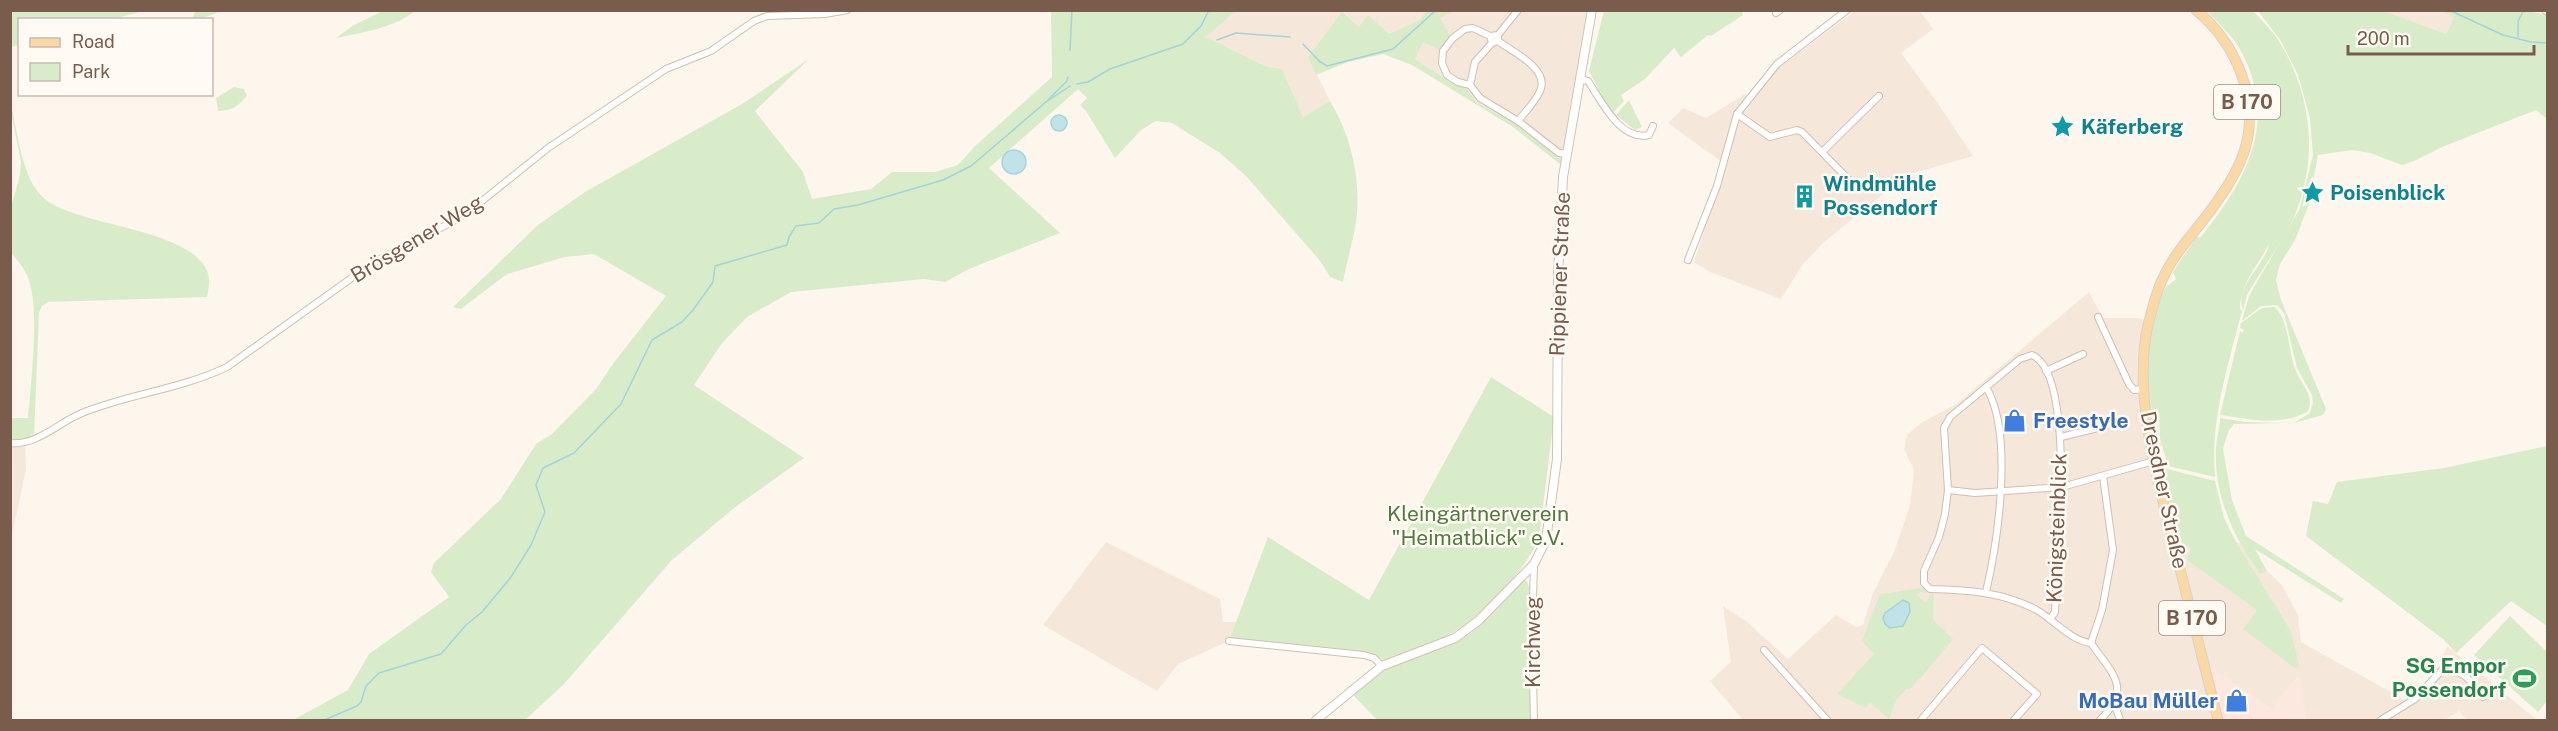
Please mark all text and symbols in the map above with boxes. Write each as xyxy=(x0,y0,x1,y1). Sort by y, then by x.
legend xyxy=(18,18,213,96)
scale bar xyxy=(2348,18,2534,56)
text: 200 m xyxy=(2357,28,2410,49)
text: Road xyxy=(72,31,115,52)
text: Park xyxy=(72,61,110,82)
road number: B 170 xyxy=(2214,85,2280,119)
place icon: Käferberg xyxy=(2050,114,2076,140)
place label: Käferberg xyxy=(2081,114,2183,139)
place label: Windmühle Possendorf xyxy=(1823,171,1937,220)
place icon: Poisenblick xyxy=(2299,180,2325,206)
place label: Poisenblick xyxy=(2330,180,2445,205)
building icon: Windmühle Possendorf xyxy=(1792,183,1818,209)
street label: Brösgener Weg xyxy=(346,189,487,288)
street label: Rippiener Straße xyxy=(1544,191,1575,357)
shop icon: Freestyle xyxy=(2002,408,2028,434)
place label: Freestyle xyxy=(2033,408,2129,433)
street label: Dresdner Straße xyxy=(2136,409,2193,571)
street label: Königsteinblick xyxy=(2041,452,2072,603)
park label: Kleingärtnerverein "Heimatblick" e.V. xyxy=(1387,501,1569,550)
street label: Kirchweg xyxy=(1520,596,1545,688)
road number: B 170 xyxy=(2159,601,2225,635)
place label: SG Empor Possendorf xyxy=(2392,653,2506,702)
sports icon: SG Empor Possendorf xyxy=(2511,665,2537,691)
place label: MoBau Müller xyxy=(2078,688,2218,713)
shop icon: MoBau Müller xyxy=(2223,688,2249,714)

